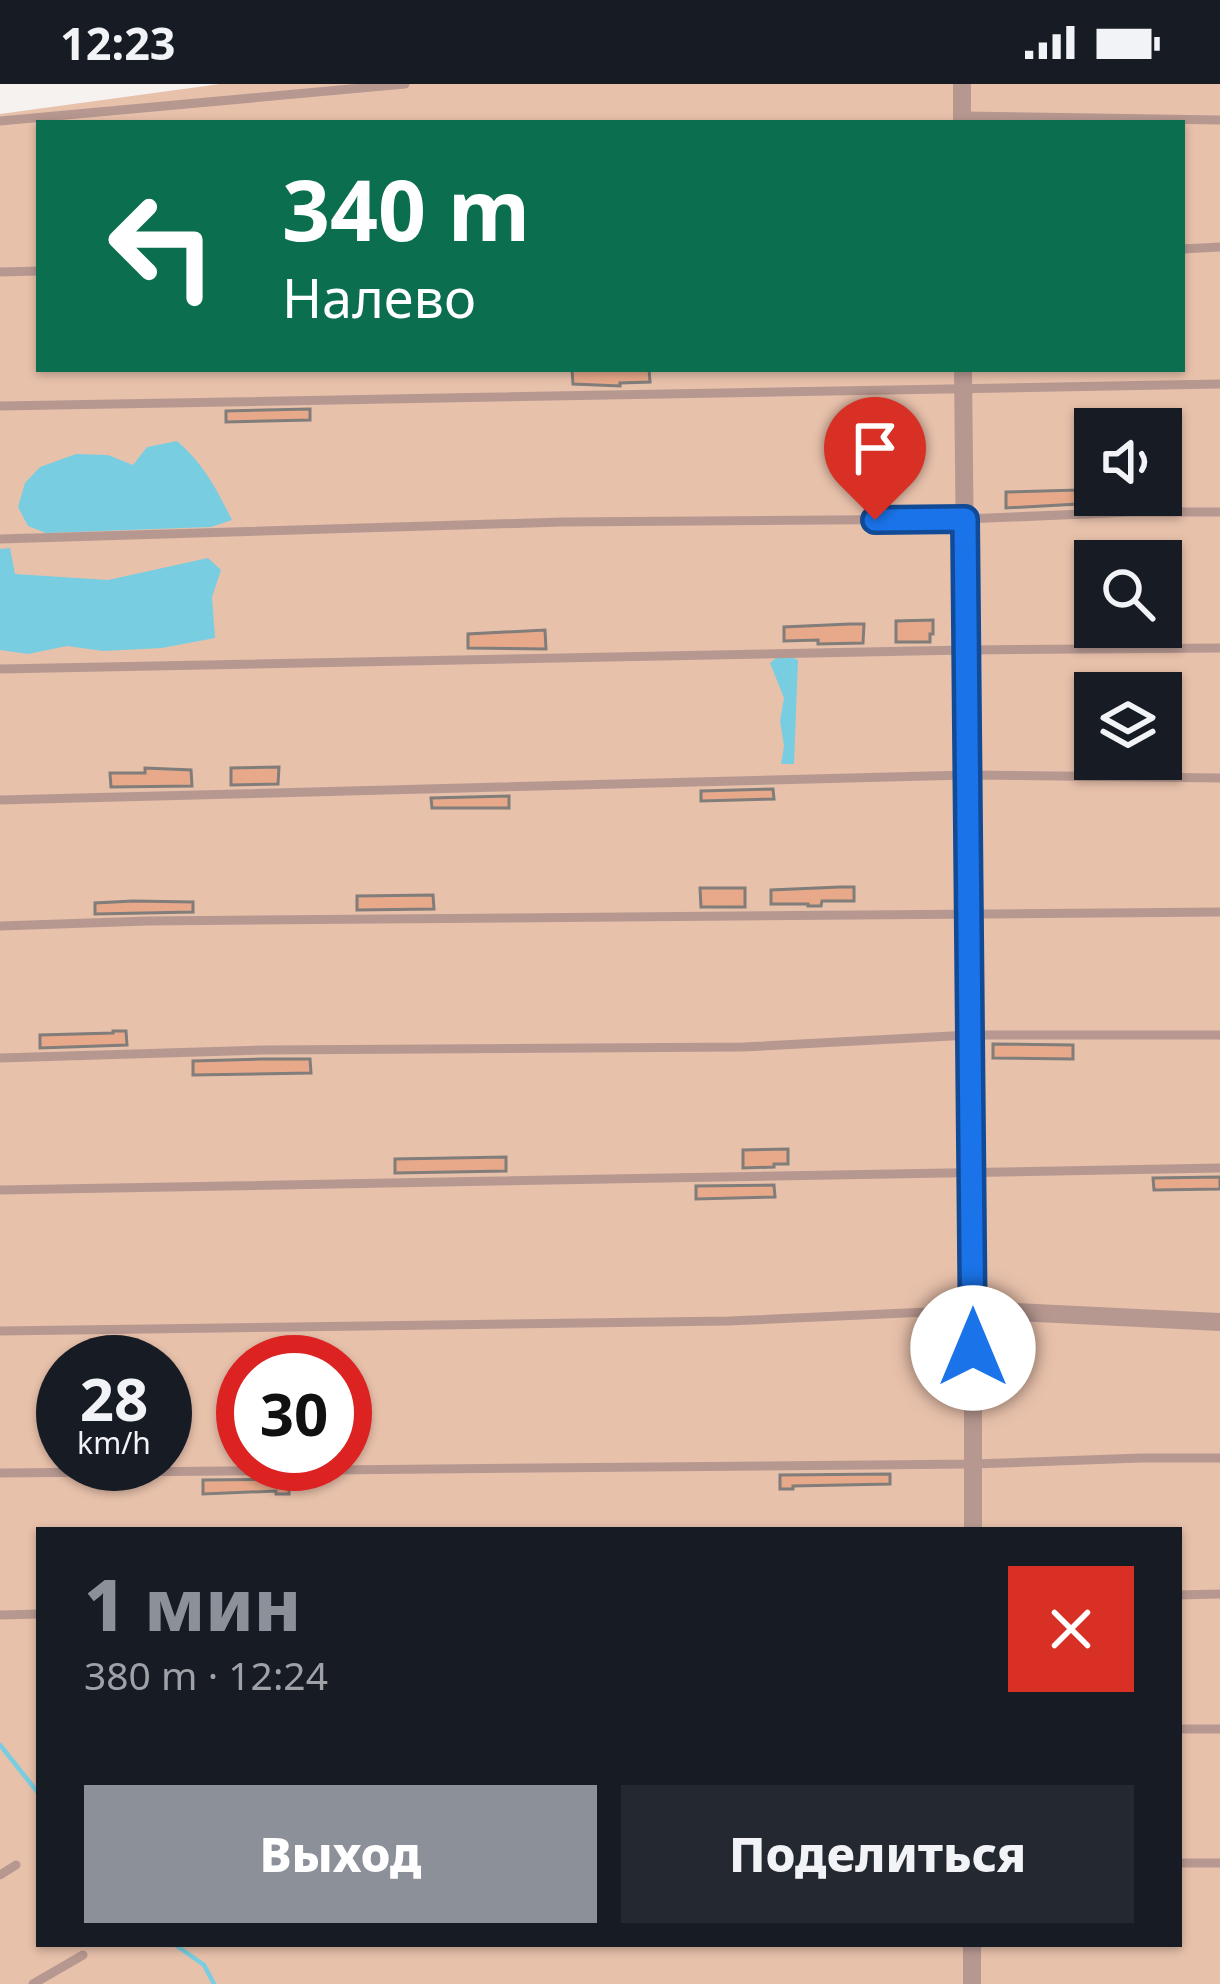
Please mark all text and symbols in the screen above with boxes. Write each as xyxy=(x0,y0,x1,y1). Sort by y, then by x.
text: 12:23 xyxy=(60,12,176,73)
text: 340 m xyxy=(282,151,530,266)
icon: left xyxy=(84,168,240,324)
text: Налево xyxy=(282,260,476,334)
pin xyxy=(824,397,926,520)
map controls xyxy=(1074,408,1182,780)
button: sound xyxy=(1074,408,1182,516)
icon: arrive xyxy=(842,415,908,481)
button: search xyxy=(1074,540,1182,648)
button: layers xyxy=(1074,672,1182,780)
position arrow xyxy=(910,1285,1036,1411)
speed limit sign: 30 xyxy=(216,1335,372,1491)
text: 28 xyxy=(80,1357,148,1439)
text: km/h xyxy=(77,1422,151,1463)
text: 1 мин xyxy=(84,1554,301,1652)
button: close xyxy=(1008,1566,1134,1692)
text: 380 m · 12:24 xyxy=(84,1648,328,1701)
button: Выход xyxy=(84,1785,597,1923)
button: Поделиться xyxy=(621,1785,1134,1923)

